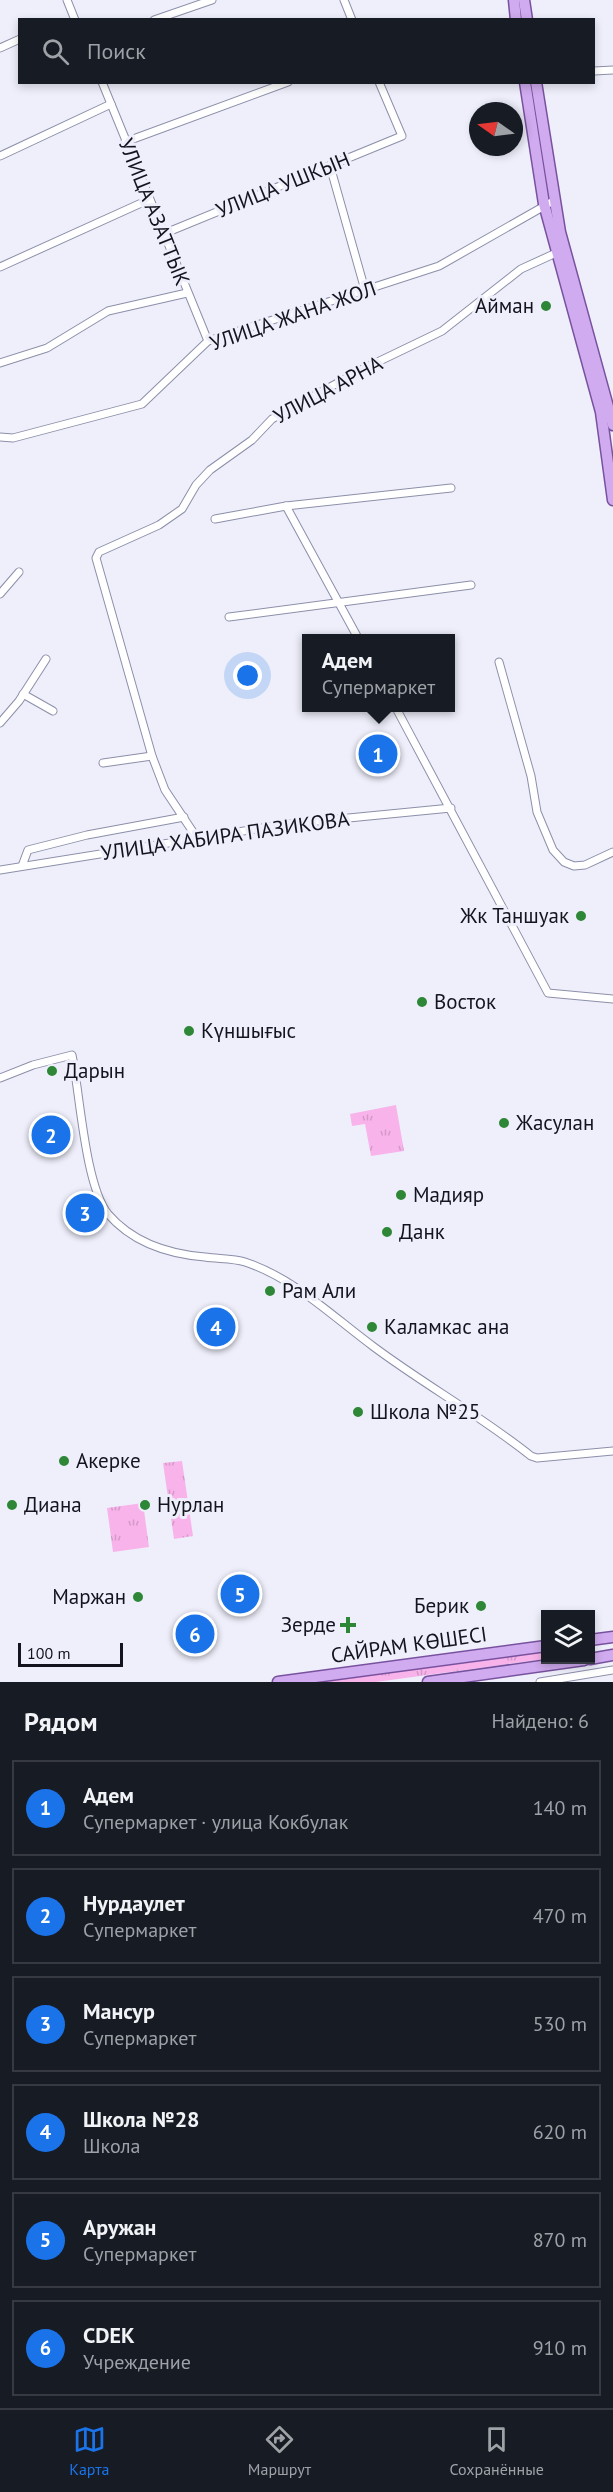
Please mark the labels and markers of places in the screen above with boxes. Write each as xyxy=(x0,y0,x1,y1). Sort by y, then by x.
place label: Айман xyxy=(475,292,534,319)
marker: Айман xyxy=(539,299,553,313)
pin: 1 xyxy=(358,732,398,777)
place label: Жк Таншуак xyxy=(459,902,569,929)
marker: Жк Таншуак xyxy=(574,909,588,923)
place label: Восток xyxy=(434,988,496,1015)
marker: Восток xyxy=(415,995,429,1009)
place label: Күншығыс xyxy=(201,1017,296,1044)
marker: Күншығыс xyxy=(182,1024,196,1038)
place label: Дарын xyxy=(64,1057,125,1084)
marker: Дарын xyxy=(45,1064,59,1078)
place label: Жасулан xyxy=(515,1109,594,1136)
pin: 2 xyxy=(32,1112,70,1158)
marker: Жасулан xyxy=(497,1116,511,1130)
place label: Мадияр xyxy=(413,1181,484,1208)
marker: Мадияр xyxy=(394,1188,408,1202)
pin: 3 xyxy=(66,1190,104,1236)
place label: Данк xyxy=(399,1218,445,1245)
marker: Данк xyxy=(380,1225,394,1239)
place label: Рам Али xyxy=(282,1277,356,1304)
marker: Рам Али xyxy=(263,1284,277,1298)
pin: 4 xyxy=(196,1304,236,1350)
place label: Каламкас ана xyxy=(384,1313,509,1340)
marker: Каламкас ана xyxy=(365,1320,379,1334)
place label: Школа №25 xyxy=(370,1398,480,1425)
marker: Школа №25 xyxy=(351,1405,365,1419)
place label: Акерке xyxy=(76,1447,141,1474)
marker: Акерке xyxy=(57,1454,71,1468)
place label: Диана xyxy=(24,1491,82,1518)
place label: Нурлан xyxy=(157,1491,224,1518)
marker: Диана xyxy=(5,1498,19,1512)
marker: Нурлан xyxy=(138,1498,152,1512)
pin: 5 xyxy=(220,1572,260,1616)
place label: Маржан xyxy=(52,1583,126,1610)
marker: Маржан xyxy=(131,1590,145,1604)
place label: Берик xyxy=(414,1592,469,1619)
marker: Берик xyxy=(474,1599,488,1613)
place label: Зерде xyxy=(281,1611,336,1638)
pin: 6 xyxy=(176,1612,214,1656)
marker: Зерде xyxy=(341,1618,355,1632)

